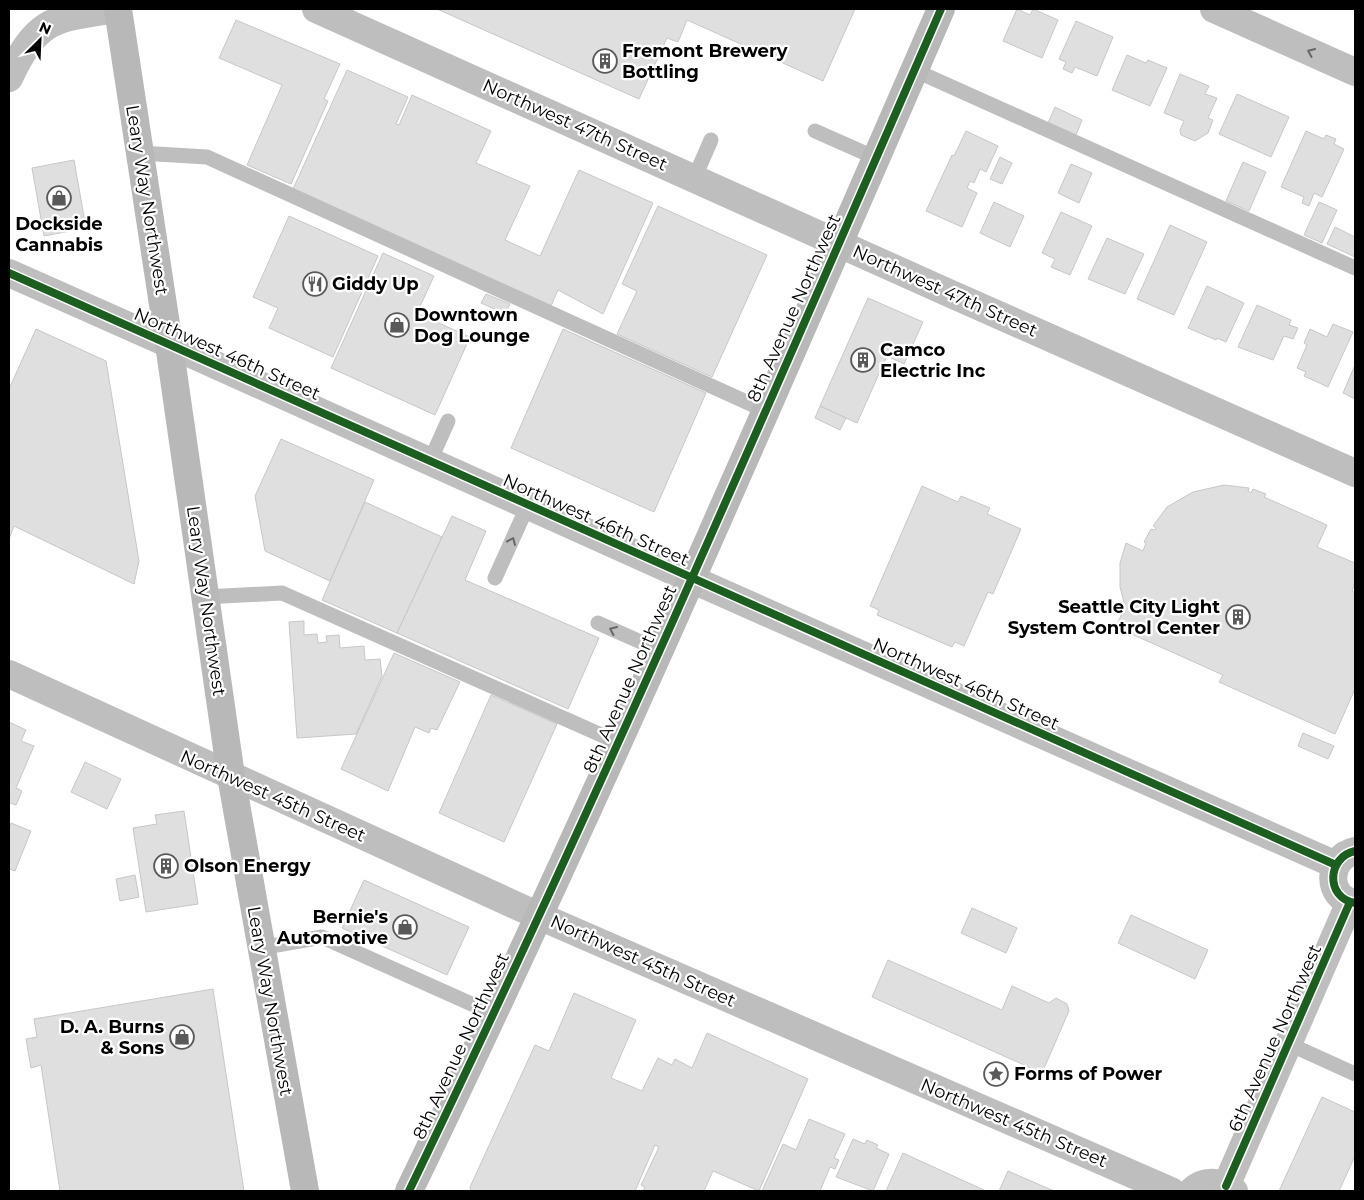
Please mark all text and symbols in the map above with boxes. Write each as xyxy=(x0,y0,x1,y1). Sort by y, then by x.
north arrow xyxy=(15,15,65,65)
text: N xyxy=(36,18,54,39)
place label: Fremont Brewery Bottling xyxy=(622,40,788,83)
building icon: Fremont Brewery Bottling xyxy=(592,48,618,74)
one-way arrow xyxy=(1307,48,1316,58)
street label: Northwest 47th Street xyxy=(479,74,671,176)
street label: Leary Way Northwest xyxy=(121,103,173,297)
shop icon: Dockside Cannabis xyxy=(46,185,72,211)
street label: 8th Avenue Northwest xyxy=(743,211,845,405)
place label: Dockside Cannabis xyxy=(15,213,103,256)
street label: Northwest 47th Street xyxy=(849,240,1041,342)
restaurant icon: Giddy Up xyxy=(302,271,328,297)
place label: Giddy Up xyxy=(332,273,419,295)
street label: Northwest 46th Street xyxy=(131,303,323,405)
place label: Downtown Dog Lounge xyxy=(414,304,530,347)
shop icon: Downtown Dog Lounge xyxy=(384,312,410,338)
place label: Camco Electric Inc xyxy=(880,339,986,382)
building icon: Camco Electric Inc xyxy=(850,347,876,373)
street label: Northwest 46th Street xyxy=(500,469,692,571)
street label: Leary Way Northwest xyxy=(182,504,230,698)
one-way arrow xyxy=(505,537,516,546)
street label: 8th Avenue Northwest xyxy=(579,582,681,776)
place label: Seattle City Light System Control Center xyxy=(1008,596,1220,639)
building icon: Seattle City Light System Control Center xyxy=(1225,604,1251,630)
one-way arrow xyxy=(609,625,618,636)
street label: Northwest 46th Street xyxy=(870,633,1062,735)
street label: Northwest 45th Street xyxy=(177,745,369,847)
building icon: Olson Energy xyxy=(153,853,179,879)
place label: Olson Energy xyxy=(184,855,311,877)
street label: Leary Way Northwest xyxy=(242,904,298,1098)
place label: Bernie's Automotive xyxy=(276,906,388,949)
street label: Northwest 45th Street xyxy=(547,910,739,1012)
shop icon: Bernie's Automotive xyxy=(392,914,418,940)
street label: 6th Avenue Northwest xyxy=(1224,941,1326,1135)
street label: 8th Avenue Northwest xyxy=(408,949,514,1143)
place label: D. A. Burns & Sons xyxy=(60,1016,164,1059)
shop icon: D. A. Burns & Sons xyxy=(169,1024,195,1050)
place icon: Forms of Power xyxy=(983,1061,1009,1087)
place label: Forms of Power xyxy=(1014,1063,1163,1085)
street label: Northwest 45th Street xyxy=(917,1074,1111,1172)

